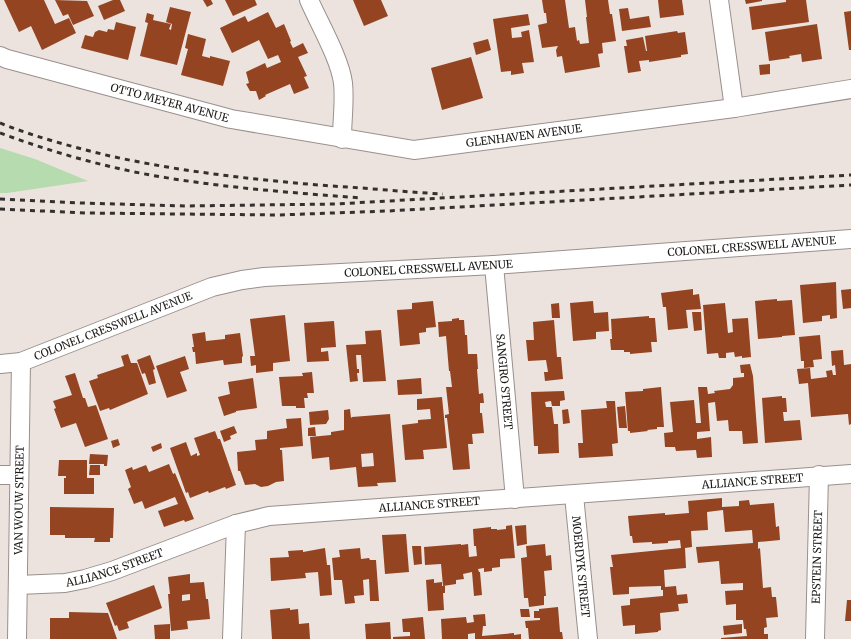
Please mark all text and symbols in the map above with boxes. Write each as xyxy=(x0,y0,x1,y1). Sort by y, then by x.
street label: OTTO MEYER AVENUE xyxy=(109,80,230,125)
street label: GLENHAVEN AVENUE xyxy=(465,121,583,150)
street label: COLONEL CRESSWELL AVENUE xyxy=(667,233,836,259)
street label: COLONEL CRESSWELL AVENUE xyxy=(344,257,513,280)
street label: COLONEL CRESSWELL AVENUE xyxy=(32,288,194,363)
street label: SANGIRO STREET xyxy=(493,333,516,430)
street label: VAN WOUW STREET xyxy=(11,445,27,556)
street label: ALLIANCE STREET xyxy=(700,470,804,492)
street label: ALLIANCE STREET xyxy=(377,494,481,515)
street label: EPSTEIN STREET xyxy=(809,510,825,604)
street label: MOERDYK STREET xyxy=(569,515,593,619)
street label: ALLIANCE STREET xyxy=(64,545,166,590)

